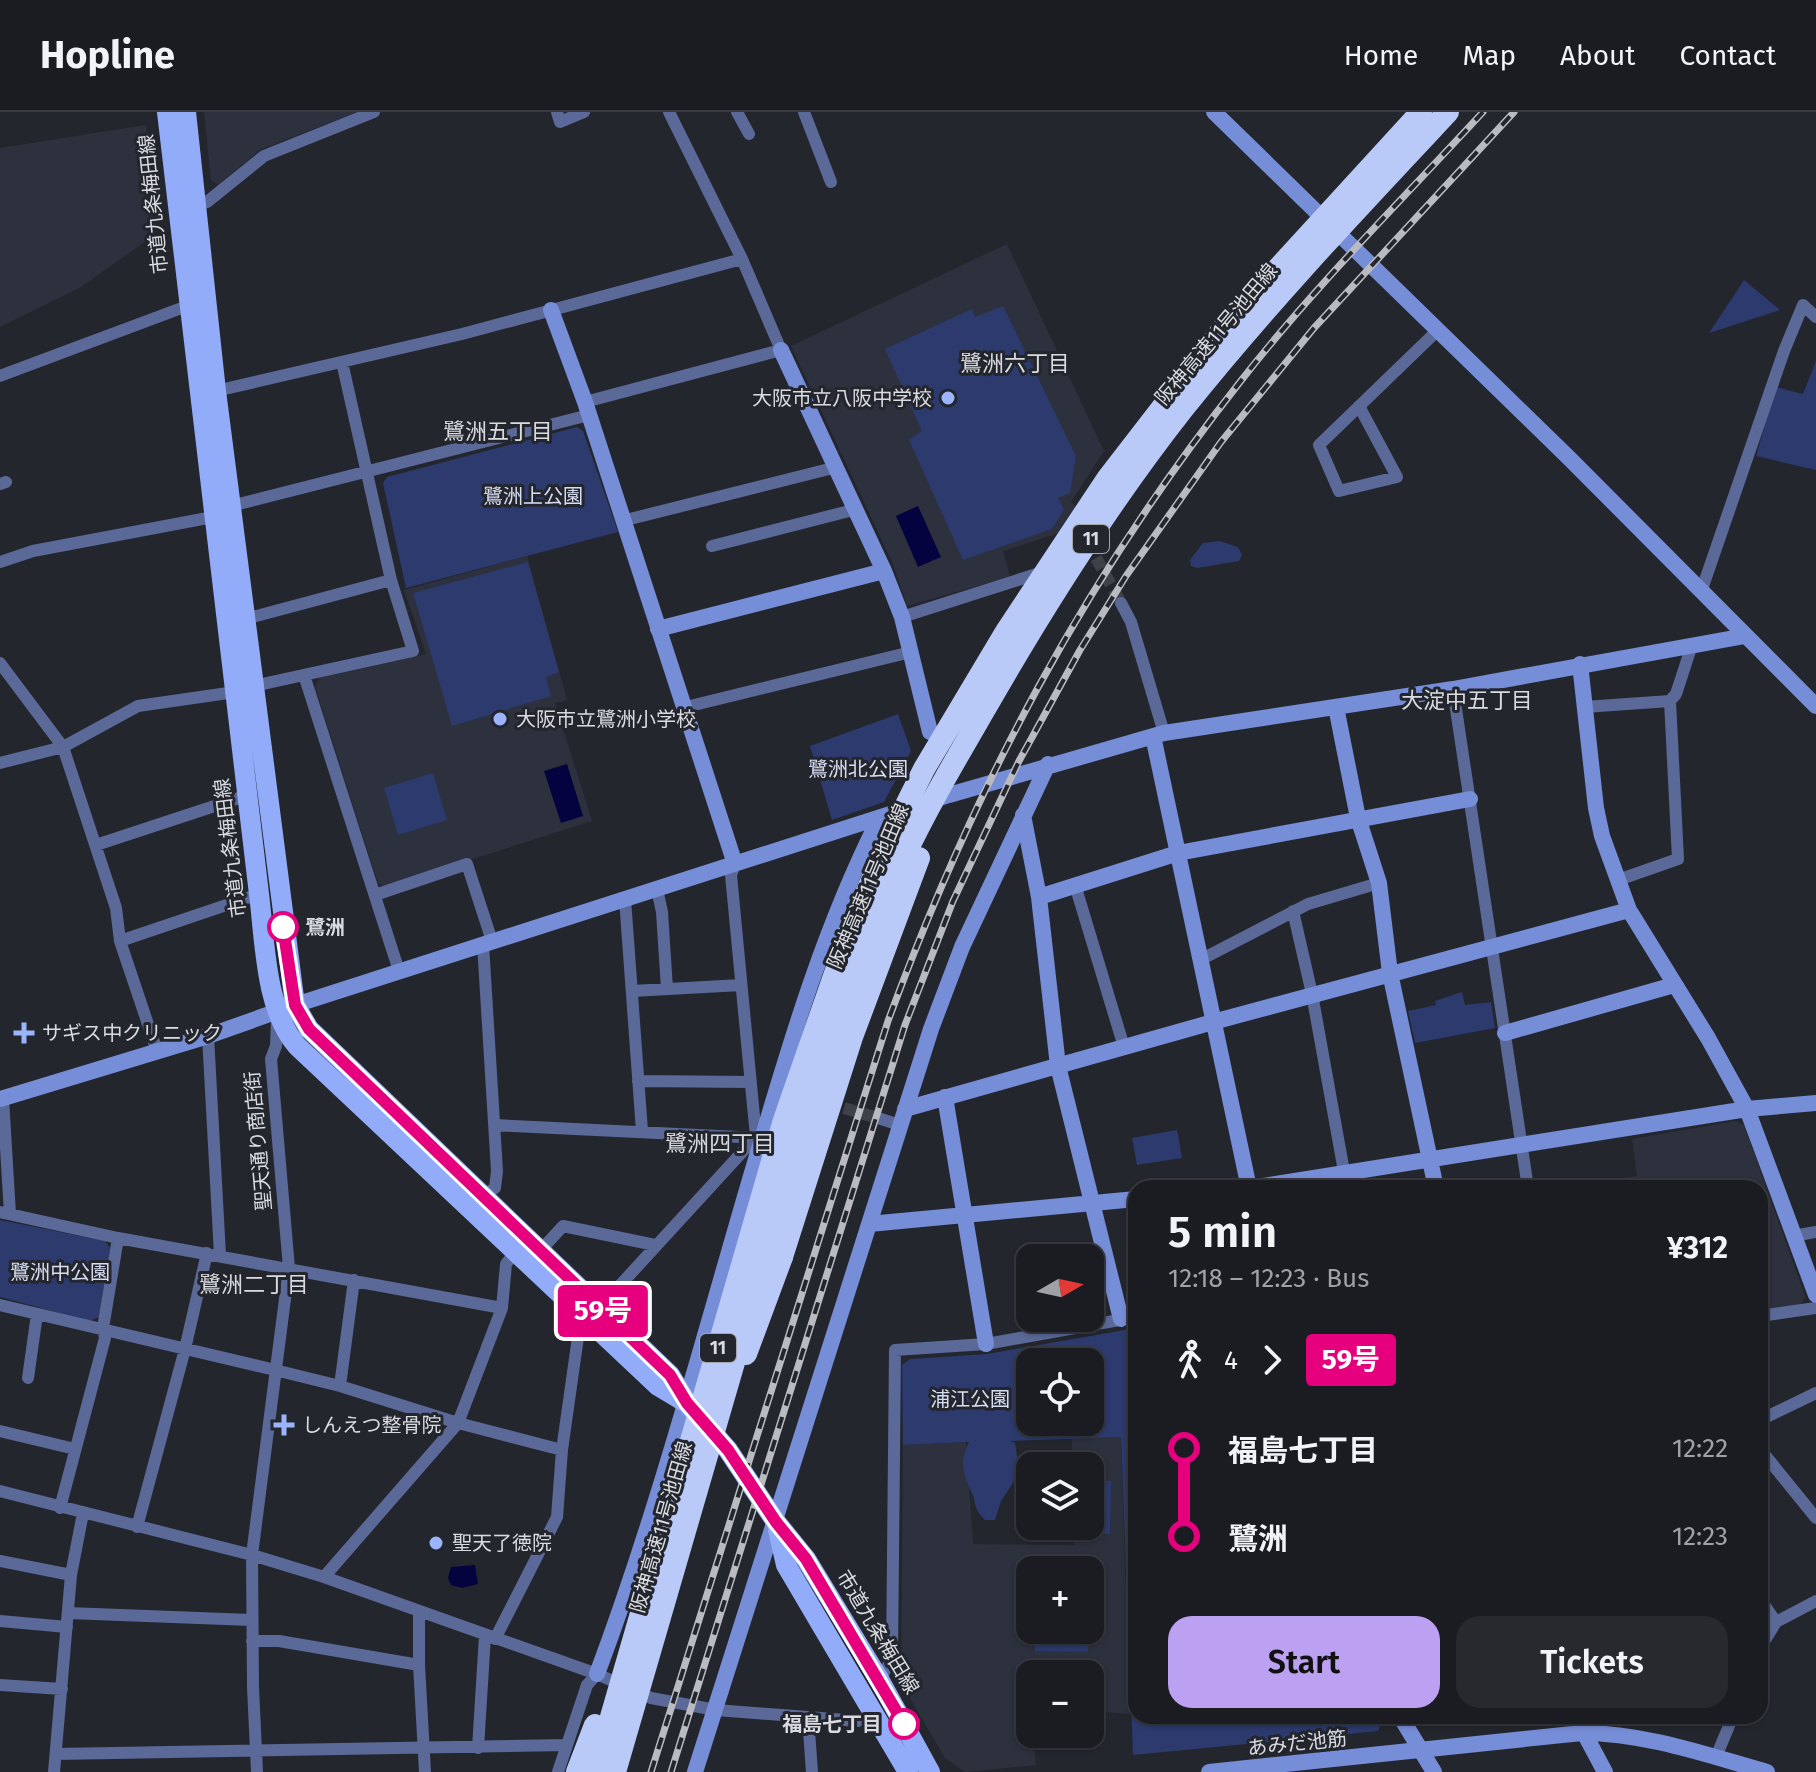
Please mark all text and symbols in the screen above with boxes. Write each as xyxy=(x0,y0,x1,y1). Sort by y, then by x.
text: Hopline xyxy=(40,32,175,78)
text: Home xyxy=(1344,39,1418,72)
text: Map xyxy=(1462,39,1516,72)
text: About xyxy=(1560,39,1635,72)
text: Contact xyxy=(1679,39,1776,72)
street label: 市道九条梅田線 xyxy=(134,133,172,275)
street label: 阪神高速11号池田線 xyxy=(1150,258,1282,410)
district label: 鷺洲六丁目 xyxy=(960,350,1070,377)
place label: 大阪市立八阪中学校 xyxy=(752,386,932,410)
marker: 大阪市立八阪中学校 xyxy=(939,389,957,407)
district label: 鷺洲五丁目 xyxy=(443,418,553,445)
park label: 鷺洲上公園 xyxy=(483,484,583,508)
road number: 11 xyxy=(1073,525,1109,553)
district label: 大淀中五丁目 xyxy=(1401,687,1533,714)
place label: 大阪市立鷺洲小学校 xyxy=(516,707,696,731)
marker: 大阪市立鷺洲小学校 xyxy=(491,710,509,728)
park label: 鷺洲北公園 xyxy=(808,757,908,781)
street label: 市道九条梅田線 xyxy=(210,777,250,919)
street label: 阪神高速11号池田線 xyxy=(822,800,914,972)
marker: 鷺洲 xyxy=(268,912,298,942)
place label: 鷺洲 xyxy=(305,915,345,939)
place label: サギス中クリニック xyxy=(42,1021,222,1045)
marker: サギス中クリニック xyxy=(13,1022,35,1044)
street label: 聖天通り商店街 xyxy=(240,1070,276,1212)
district label: 鷺洲四丁目 xyxy=(665,1130,775,1157)
text: 5 min xyxy=(1168,1206,1277,1259)
text: ¥312 xyxy=(1667,1230,1728,1266)
north arrow xyxy=(1016,1244,1104,1332)
map controls xyxy=(1016,1244,1104,1748)
park label: 鷺洲中公園 xyxy=(10,1260,110,1284)
text: 12:18 – 12:23 · Bus xyxy=(1168,1263,1369,1294)
district label: 鷺洲二丁目 xyxy=(199,1271,309,1298)
line badge: 59号 xyxy=(557,1285,649,1337)
text: 59号 xyxy=(574,1294,632,1327)
road number: 11 xyxy=(700,1334,736,1362)
icon: walk xyxy=(1168,1338,1212,1382)
icon: forward xyxy=(1250,1338,1294,1382)
text: 59号 xyxy=(1322,1343,1380,1376)
text: 4 xyxy=(1224,1345,1238,1376)
button: locate xyxy=(1016,1348,1104,1436)
park label: 浦江公園 xyxy=(930,1387,1010,1411)
place label: しんえつ整骨院 xyxy=(302,1413,441,1437)
marker: しんえつ整骨院 xyxy=(273,1414,295,1436)
text: 福島七丁目 xyxy=(1228,1433,1378,1469)
text: 12:22 xyxy=(1672,1433,1728,1464)
street label: 阪神高速11号池田線 xyxy=(625,1439,697,1615)
button: layers xyxy=(1016,1452,1104,1540)
text: 鷺洲 xyxy=(1228,1521,1288,1557)
text: 12:23 xyxy=(1672,1521,1728,1552)
place label: 聖天了徳院 xyxy=(452,1531,552,1555)
marker: 聖天了徳院 xyxy=(427,1534,445,1552)
button: + xyxy=(1016,1556,1104,1644)
street label: 市道九条梅田線 xyxy=(832,1566,924,1698)
button: Start xyxy=(1168,1616,1440,1708)
button: Tickets xyxy=(1456,1616,1728,1708)
button: − xyxy=(1016,1660,1104,1748)
marker: 福島七丁目 xyxy=(889,1709,919,1739)
place label: 福島七丁目 xyxy=(782,1712,882,1736)
street label: あみだ池筋 xyxy=(1246,1726,1348,1760)

